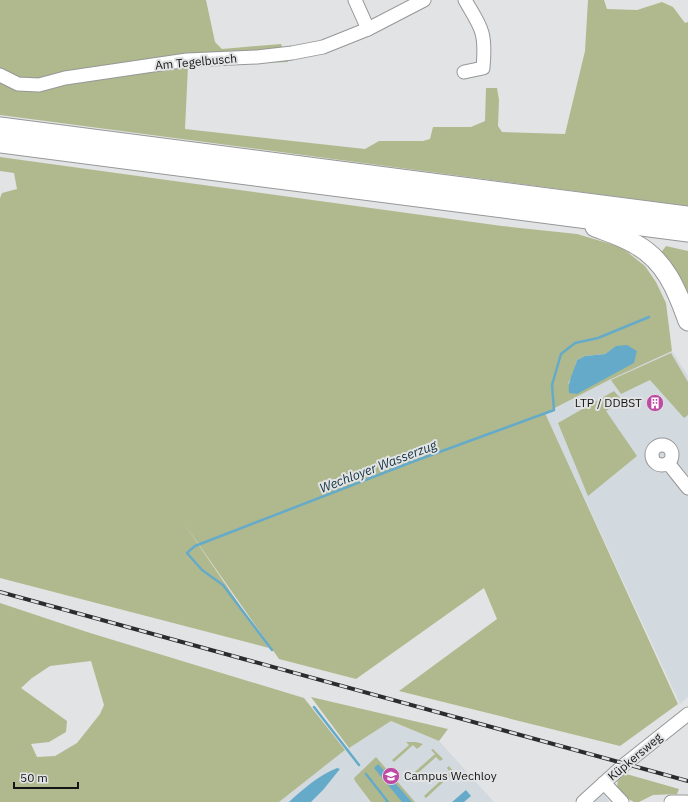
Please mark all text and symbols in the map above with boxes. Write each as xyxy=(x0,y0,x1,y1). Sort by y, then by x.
street label: Am Tegelbusch xyxy=(154,50,238,73)
building icon: LTP / DDBST xyxy=(645,393,665,413)
place label: LTP / DDBST xyxy=(575,395,642,410)
water label: Wechloyer Wasserzug xyxy=(317,436,440,497)
street label: Küpkersweg xyxy=(605,729,665,784)
scale bar xyxy=(14,764,78,790)
school or university icon: Campus Wechloy xyxy=(381,766,401,786)
place label: Campus Wechloy xyxy=(404,768,497,783)
text: 50 m xyxy=(20,770,48,785)

